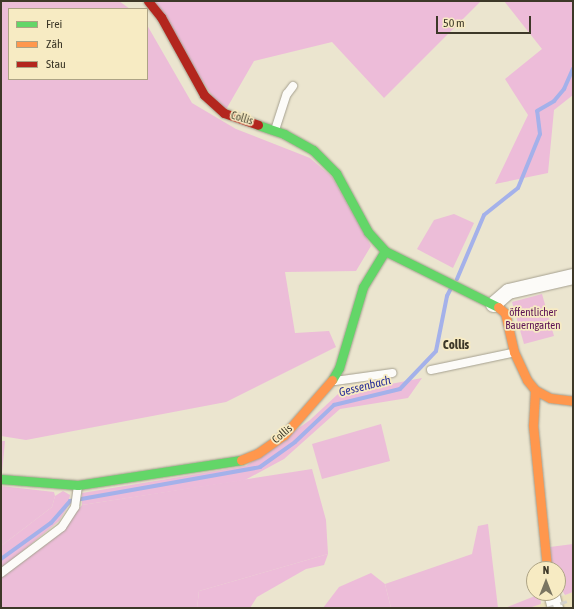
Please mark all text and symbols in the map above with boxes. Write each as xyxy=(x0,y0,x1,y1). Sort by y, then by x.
legend xyxy=(8,8,148,80)
scale bar xyxy=(438,8,533,34)
text: 50 m xyxy=(443,16,465,30)
text: Frei xyxy=(46,17,62,31)
text: Zäh xyxy=(46,37,63,51)
text: Stau xyxy=(46,57,66,71)
street label: Collis xyxy=(229,108,255,128)
park label: öffentlicher Bauerngarten xyxy=(505,306,561,332)
district label: Collis xyxy=(443,337,469,353)
water label: Gessenbach xyxy=(338,374,392,400)
street label: Collis xyxy=(269,422,295,446)
north arrow xyxy=(526,561,566,601)
text: N xyxy=(543,564,549,576)

